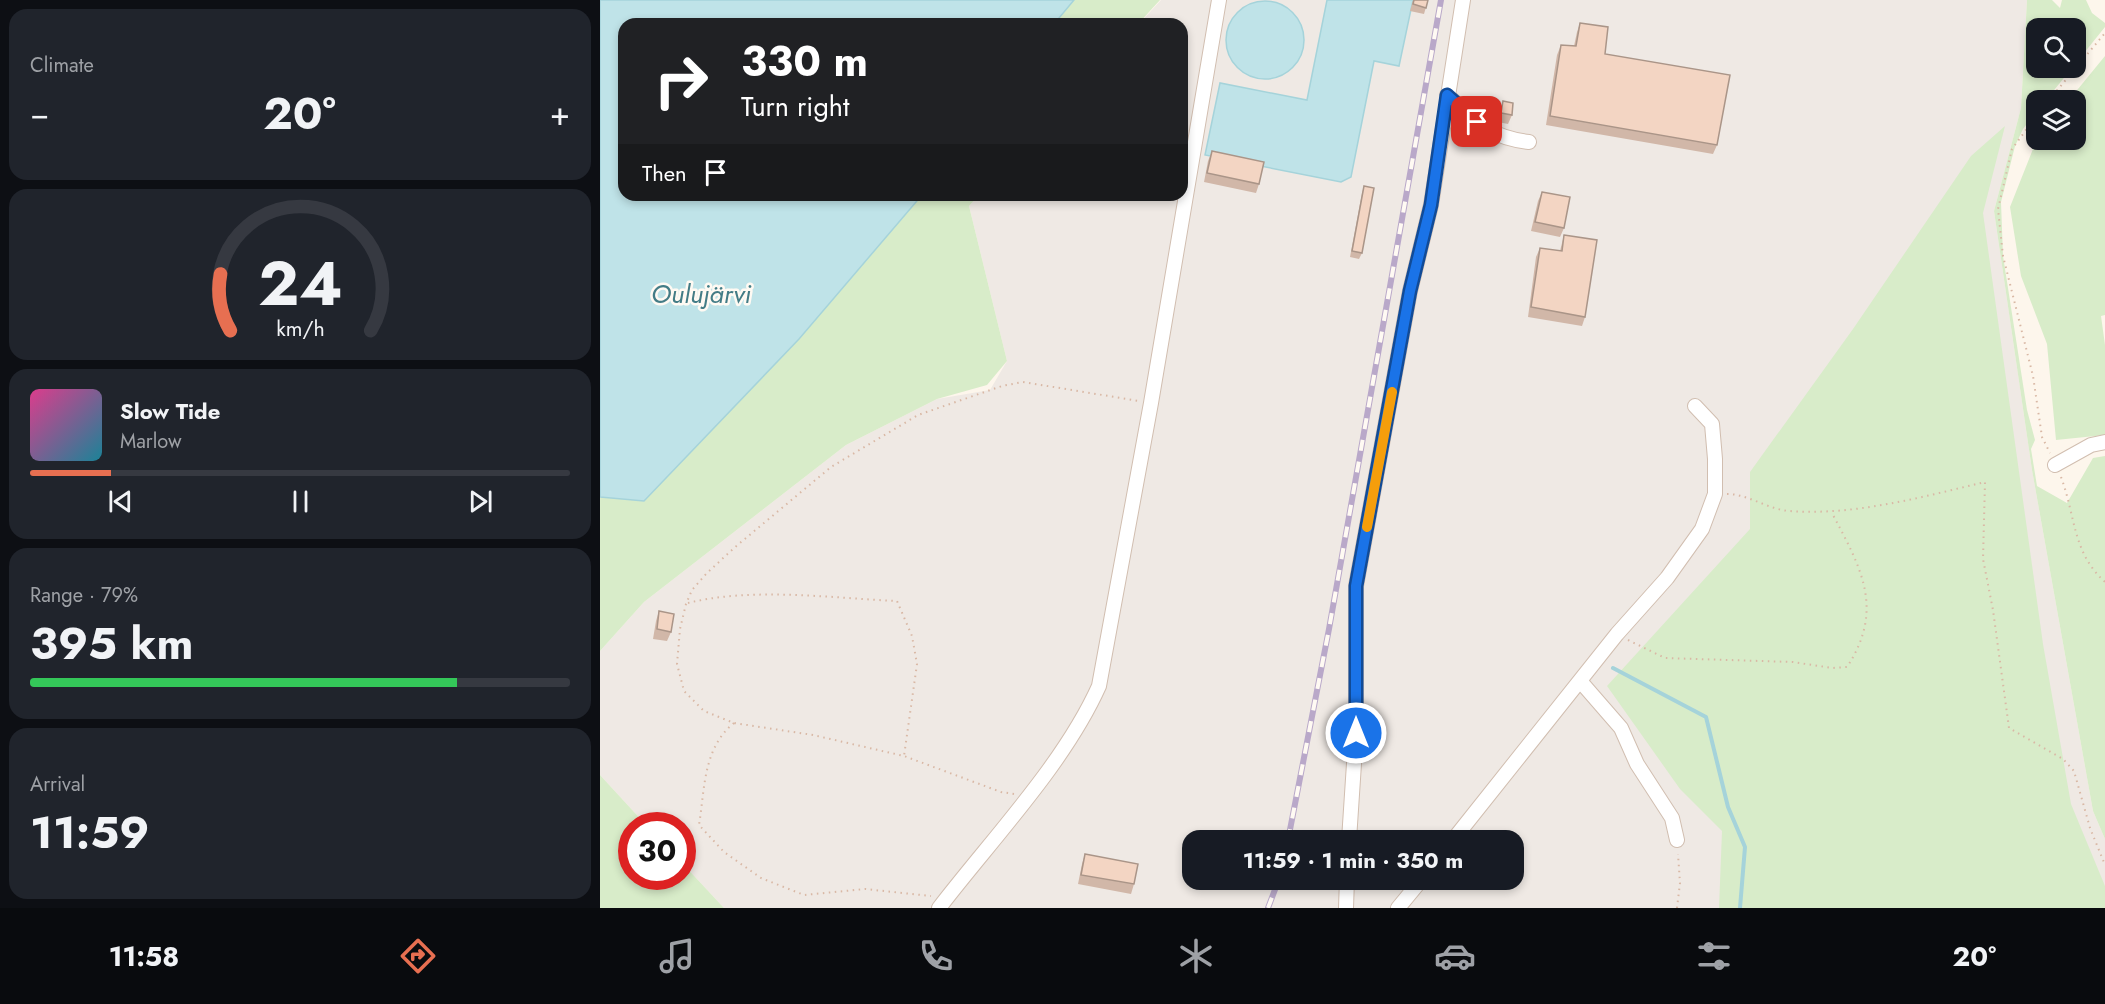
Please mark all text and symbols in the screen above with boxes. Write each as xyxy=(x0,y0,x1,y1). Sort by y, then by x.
map controls xyxy=(2026,18,2086,150)
button: search xyxy=(2026,18,2086,78)
text: 330 m xyxy=(741,31,868,92)
icon: right xyxy=(642,42,720,120)
text: Climate xyxy=(30,51,94,80)
text: 20° xyxy=(263,81,336,146)
text: Turn right xyxy=(741,87,849,126)
text: − xyxy=(30,90,49,137)
text: + xyxy=(550,90,570,137)
button: layers xyxy=(2026,90,2086,150)
pin xyxy=(1451,96,1502,147)
icon: arrive xyxy=(1460,105,1493,138)
icon: arrive xyxy=(699,156,732,189)
text: Then xyxy=(642,157,687,189)
text: 24 xyxy=(258,238,342,328)
water label: Oulujärvi xyxy=(651,275,751,313)
text: km/h xyxy=(276,314,324,345)
text: Slow Tide xyxy=(120,395,220,427)
text: Marlow xyxy=(120,427,182,456)
icon: previous xyxy=(104,485,137,518)
icon: pause xyxy=(284,485,317,518)
icon: next xyxy=(464,485,497,518)
text: Range · 79% xyxy=(30,581,138,610)
text: 395 km xyxy=(30,611,193,676)
position arrow xyxy=(1324,701,1388,765)
text: Arrival xyxy=(30,770,85,799)
text: 11:59 xyxy=(30,800,149,865)
speed limit sign: 30 xyxy=(618,812,696,890)
text: 11:59 · 1 min · 350 m xyxy=(1243,844,1463,876)
icon: directions xyxy=(397,935,439,977)
icon: music xyxy=(656,935,698,977)
icon: phone xyxy=(915,935,957,977)
icon: climate xyxy=(1175,935,1217,977)
icon: car xyxy=(1434,935,1476,977)
icon: filters xyxy=(1693,935,1735,977)
text: 11:58 xyxy=(109,937,179,976)
text: 20° xyxy=(1953,937,1996,976)

